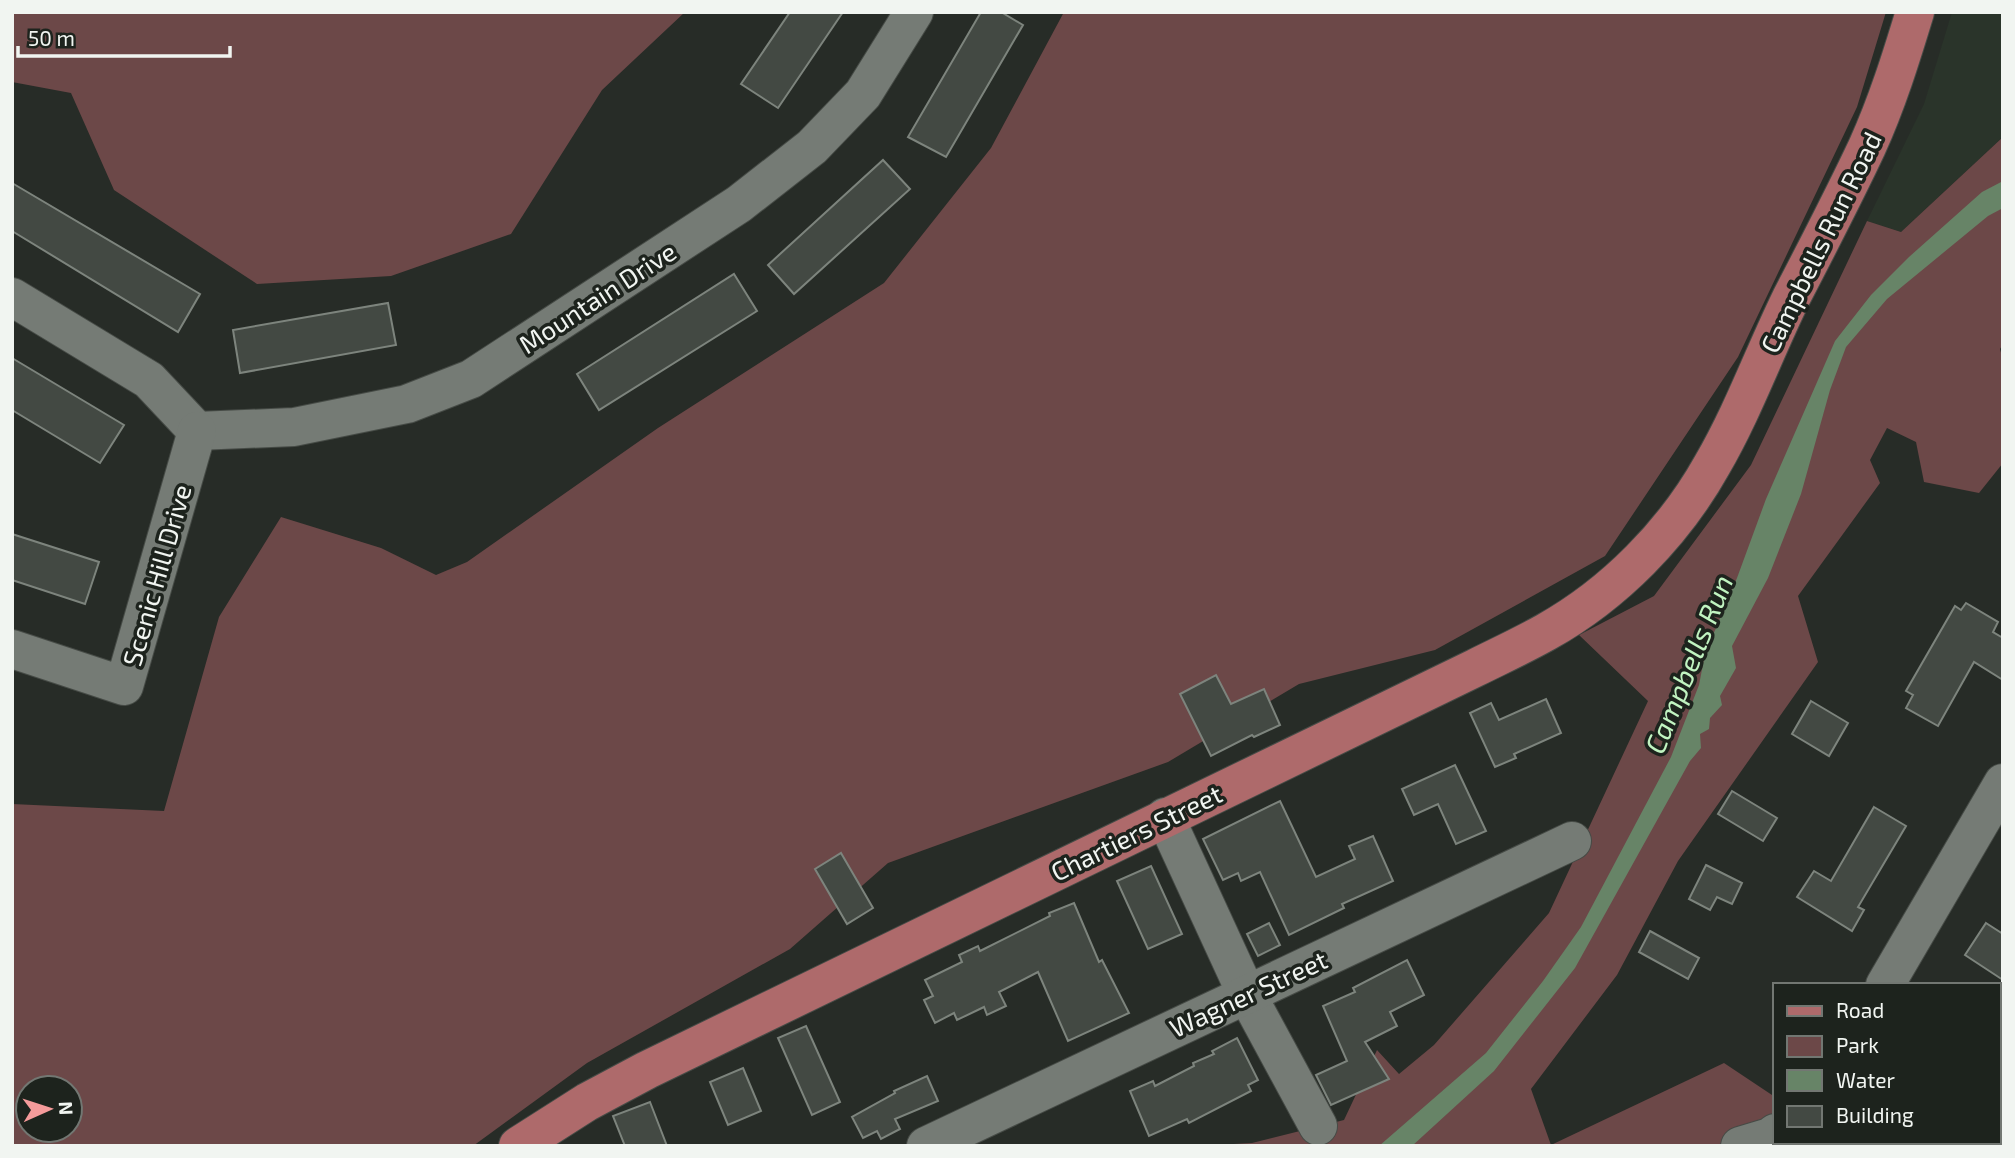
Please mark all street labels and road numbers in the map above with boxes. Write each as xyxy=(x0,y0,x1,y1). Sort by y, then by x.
street label: Campbells Run Road xyxy=(1753,127,1887,357)
street label: Mountain Drive xyxy=(513,235,681,359)
street label: Scenic Hill Drive xyxy=(115,481,197,669)
street label: Chartiers Street xyxy=(1045,777,1227,887)
street label: Wagner Street xyxy=(1164,943,1332,1043)

